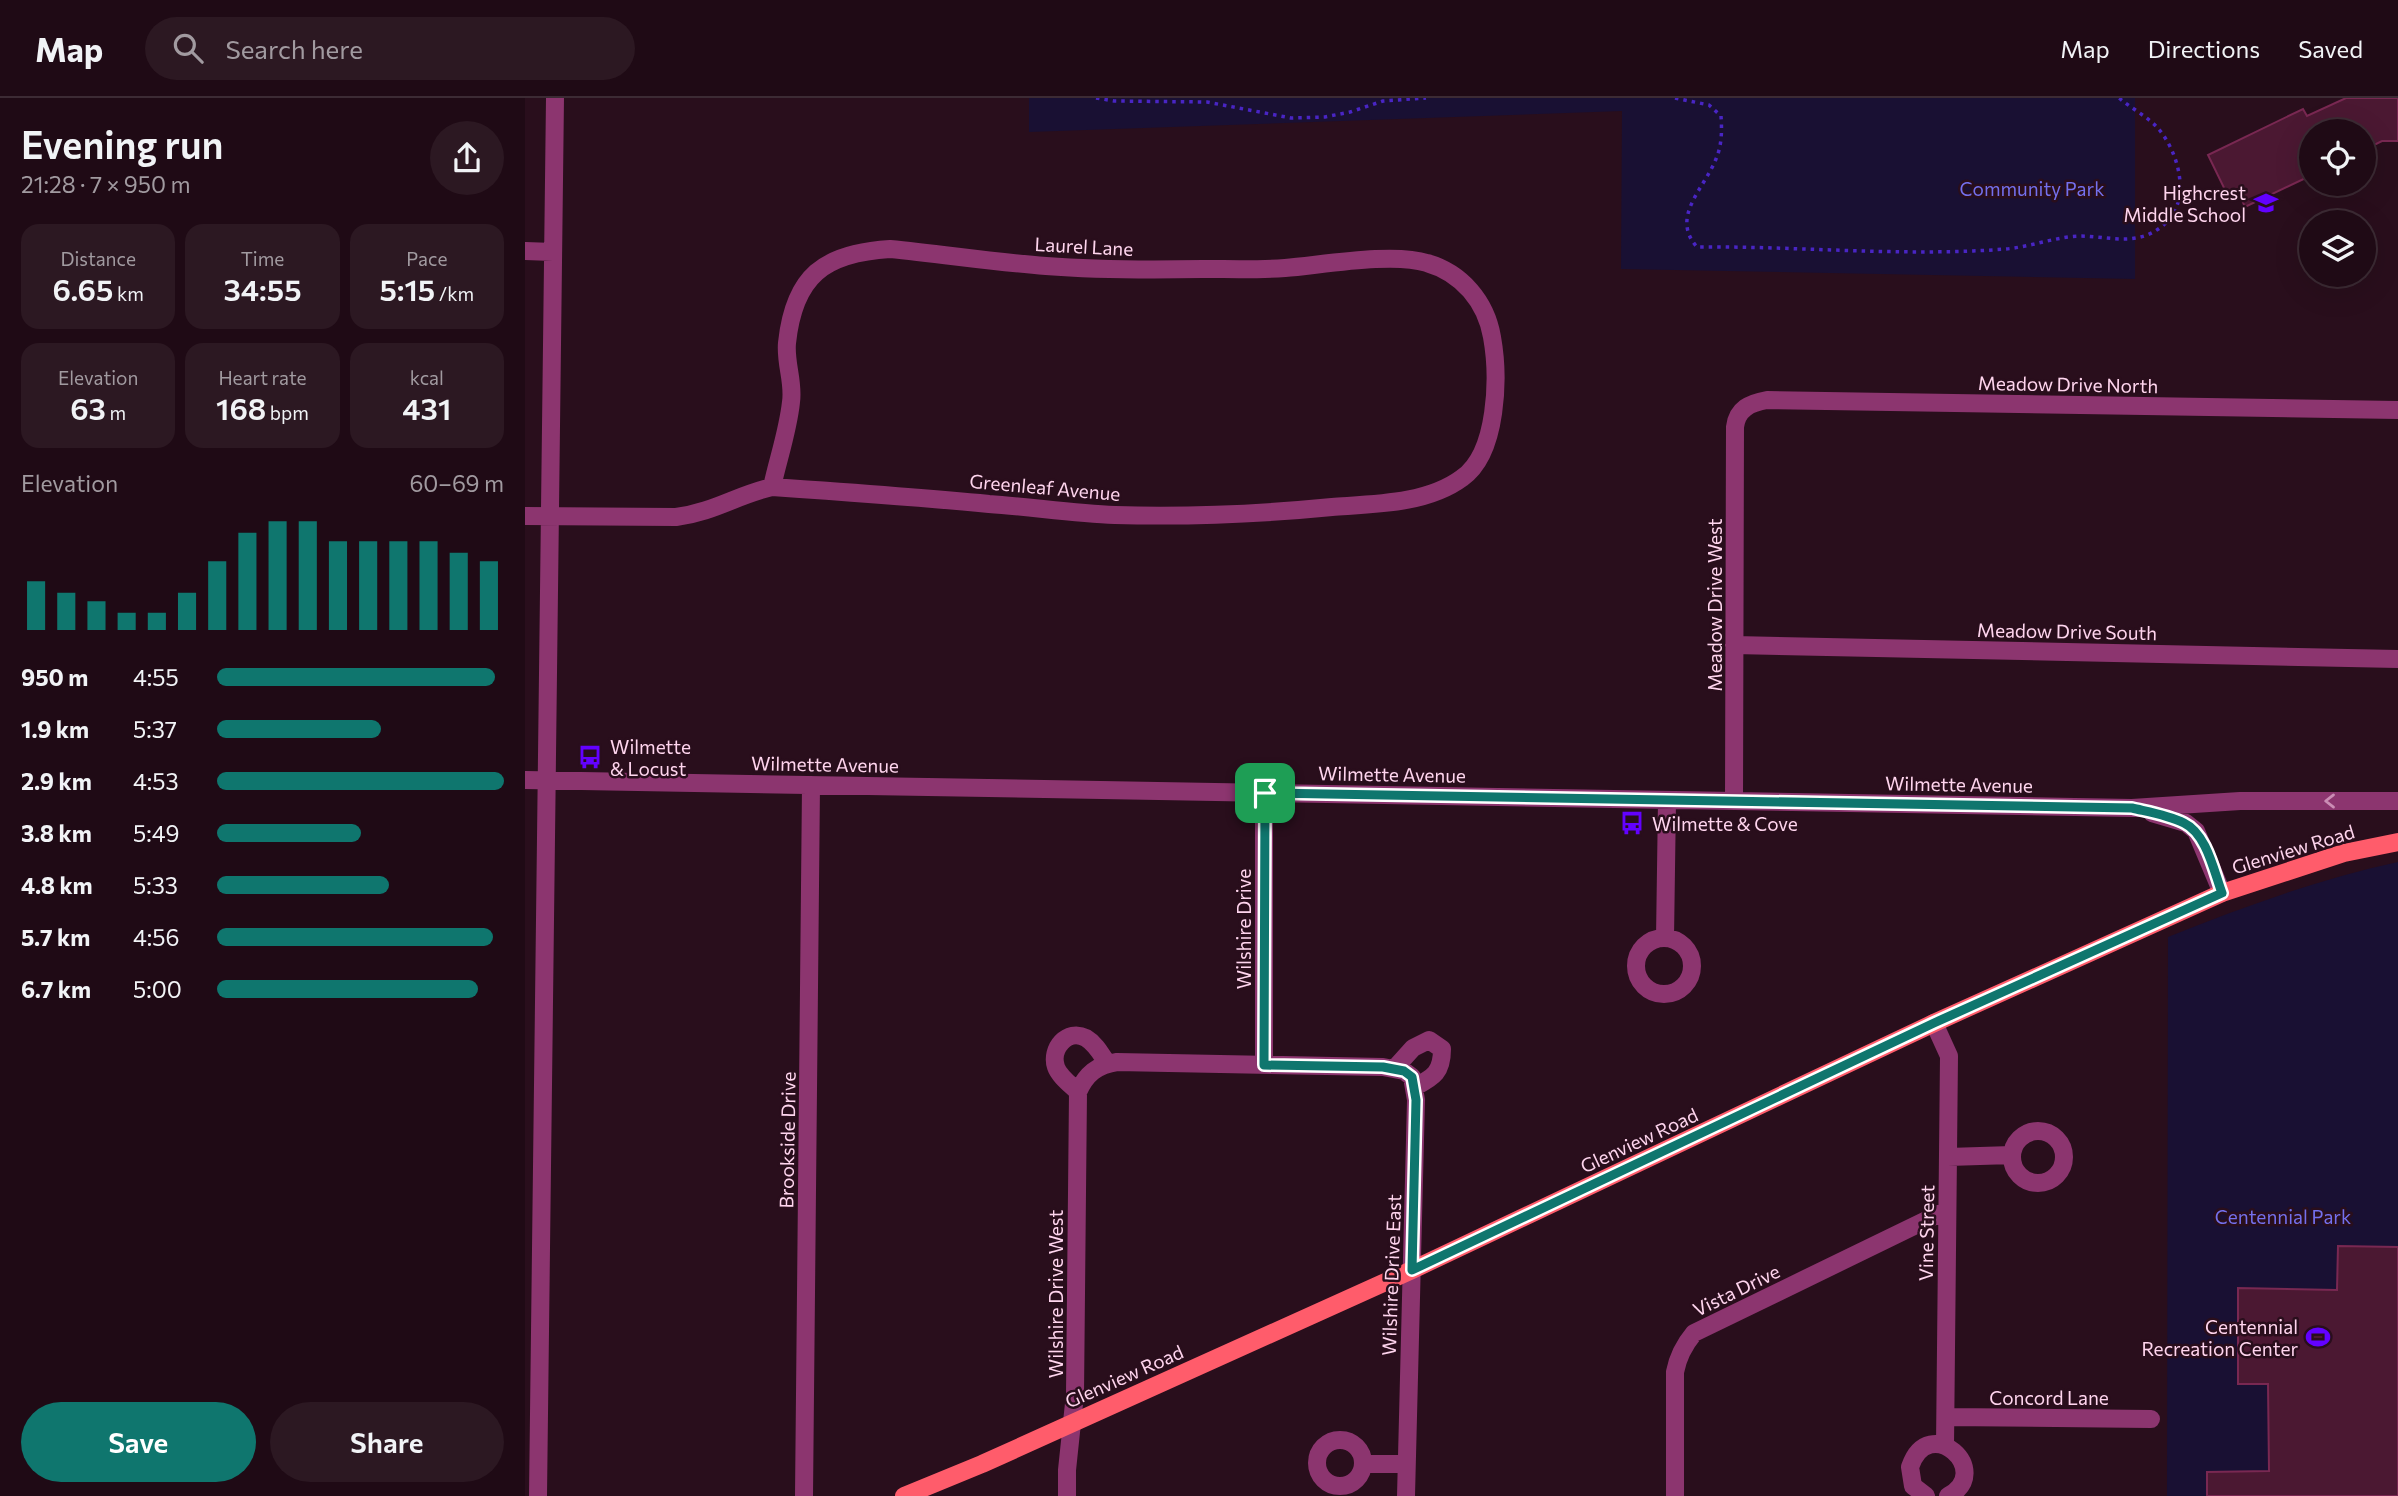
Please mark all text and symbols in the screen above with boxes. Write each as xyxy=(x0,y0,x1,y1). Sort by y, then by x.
search box xyxy=(145,17,635,80)
text: Map xyxy=(35,28,103,69)
icon: search xyxy=(169,29,207,67)
text: Search here xyxy=(225,33,363,64)
text: Map xyxy=(2060,34,2110,63)
text: Directions xyxy=(2148,34,2260,63)
text: Saved xyxy=(2298,34,2363,63)
map controls xyxy=(2299,119,2376,287)
button: locate xyxy=(2299,119,2376,196)
text: Evening run xyxy=(21,120,224,167)
button: share xyxy=(430,121,504,195)
text: 21:28 · 7 × 950 m xyxy=(21,170,191,198)
park label: Community Park xyxy=(1960,177,2104,200)
place label: Highcrest Middle School xyxy=(2124,181,2246,226)
school or university icon: Highcrest Middle School xyxy=(2252,189,2280,217)
button: layers xyxy=(2299,210,2376,287)
street label: Laurel Lane xyxy=(1034,232,1134,260)
text: Distance xyxy=(60,247,136,270)
text: Time xyxy=(241,247,284,270)
text: Pace xyxy=(406,247,447,270)
text: 6.65 xyxy=(52,270,113,307)
text: 34:55 xyxy=(223,270,302,307)
text: 5:15 xyxy=(379,270,435,307)
text: km xyxy=(113,282,144,305)
text: /km xyxy=(435,282,474,305)
text: Elevation xyxy=(58,366,138,389)
text: Heart rate xyxy=(218,366,307,389)
text: kcal xyxy=(410,366,444,389)
street label: Meadow Drive North xyxy=(1978,371,2158,397)
text: 63 xyxy=(70,389,106,426)
text: 168 xyxy=(216,389,266,426)
text: 431 xyxy=(402,389,451,426)
text: m xyxy=(106,401,126,424)
text: bpm xyxy=(266,401,309,424)
text: Elevation xyxy=(21,469,118,497)
text: 60–69 m xyxy=(409,469,504,497)
street label: Greenleaf Avenue xyxy=(969,469,1121,505)
street label: Meadow Drive West xyxy=(1703,518,1726,691)
street label: Meadow Drive South xyxy=(1977,618,2157,644)
text: 950 m xyxy=(21,663,88,691)
text: 4:55 xyxy=(133,663,179,691)
text: 1.9 km xyxy=(21,715,89,743)
text: 5:37 xyxy=(133,715,177,743)
place label: Wilmette & Locust xyxy=(610,735,691,780)
bus stop icon: Wilmette & Locust xyxy=(576,743,604,771)
street label: Wilmette Avenue xyxy=(751,751,899,777)
street label: Wilmette Avenue xyxy=(1318,761,1466,787)
pin xyxy=(1235,763,1295,823)
text: 2.9 km xyxy=(21,767,92,795)
text: 4:53 xyxy=(133,767,179,795)
street label: Wilmette Avenue xyxy=(1885,771,2033,797)
icon: arrive xyxy=(1246,774,1284,812)
one-way arrow xyxy=(2324,793,2335,809)
bus stop icon: Wilmette & Cove xyxy=(1618,809,1646,837)
place label: Wilmette & Cove xyxy=(1652,812,1798,835)
text: 3.8 km xyxy=(21,819,92,847)
text: 5:49 xyxy=(133,819,179,847)
street label: Glenview Road xyxy=(2229,819,2357,879)
street label: Wilshire Drive xyxy=(1232,869,1255,989)
text: 4.8 km xyxy=(21,871,93,899)
text: 5:33 xyxy=(133,871,178,899)
text: 5.7 km xyxy=(21,923,90,951)
text: 4:56 xyxy=(133,923,179,951)
text: 6.7 km xyxy=(21,975,91,1003)
text: 5:00 xyxy=(133,975,182,1003)
street label: Brookside Drive xyxy=(774,1072,800,1208)
street label: Glenview Road xyxy=(1577,1103,1701,1177)
street label: Vine Street xyxy=(1914,1185,1938,1281)
street label: Wilshire Drive East xyxy=(1377,1194,1405,1356)
park label: Centennial Park xyxy=(2215,1205,2351,1228)
street label: Wilshire Drive West xyxy=(1044,1210,1067,1378)
street label: Vista Drive xyxy=(1689,1259,1783,1321)
place label: Centennial Recreation Center xyxy=(2142,1315,2298,1360)
sports icon: Centennial Recreation Center xyxy=(2304,1323,2332,1351)
street label: Glenview Road xyxy=(1061,1340,1187,1412)
street label: Concord Lane xyxy=(1989,1386,2109,1409)
button: Save xyxy=(21,1402,256,1482)
button: Share xyxy=(270,1402,504,1482)

